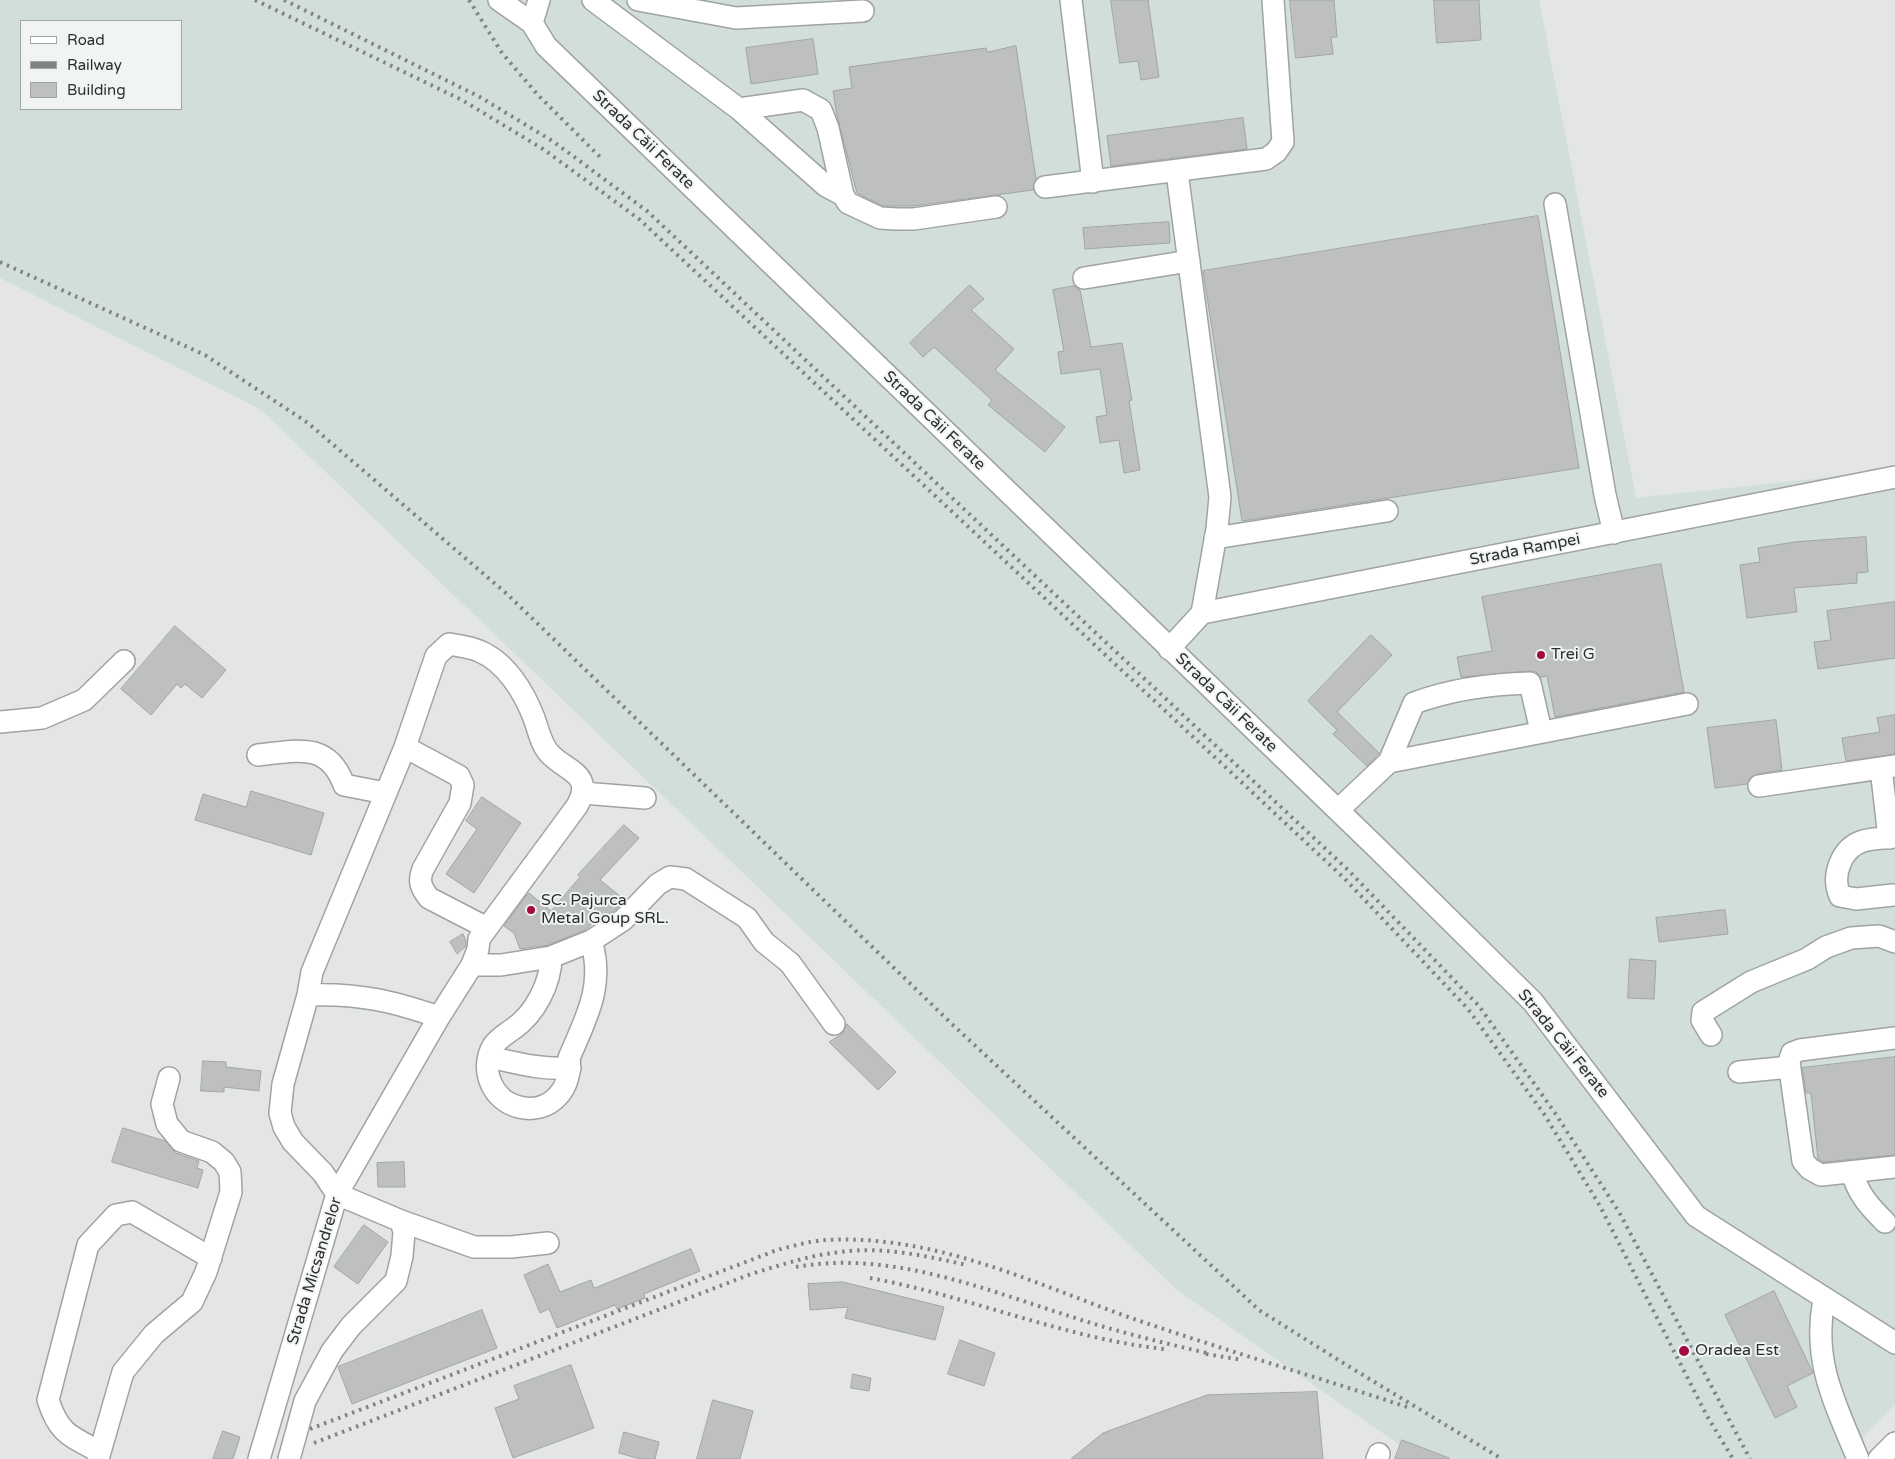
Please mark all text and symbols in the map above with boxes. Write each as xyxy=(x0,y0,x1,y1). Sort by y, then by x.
legend xyxy=(20,20,182,110)
text: Road xyxy=(67,31,105,49)
text: Railway xyxy=(67,56,122,74)
text: Building xyxy=(67,81,126,99)
street label: Strada Căii Ferate xyxy=(588,86,698,194)
street label: Strada Căii Ferate xyxy=(879,367,989,475)
street label: Strada Rampei xyxy=(1468,530,1582,570)
place label: Trei G xyxy=(1551,645,1595,665)
street label: Strada Căii Ferate xyxy=(1171,649,1281,757)
marker: Trei G xyxy=(1535,649,1547,661)
place label: SC. Pajurca Metal Goup SRL. xyxy=(541,891,669,929)
marker: SC. Pajurca Metal Goup SRL. xyxy=(525,904,537,916)
street label: Strada Căii Ferate xyxy=(1513,986,1613,1102)
street label: Strada Micsandrelor xyxy=(283,1195,347,1347)
place label: Oradea Est xyxy=(1695,1341,1779,1361)
marker: Oradea Est xyxy=(1677,1344,1691,1358)

